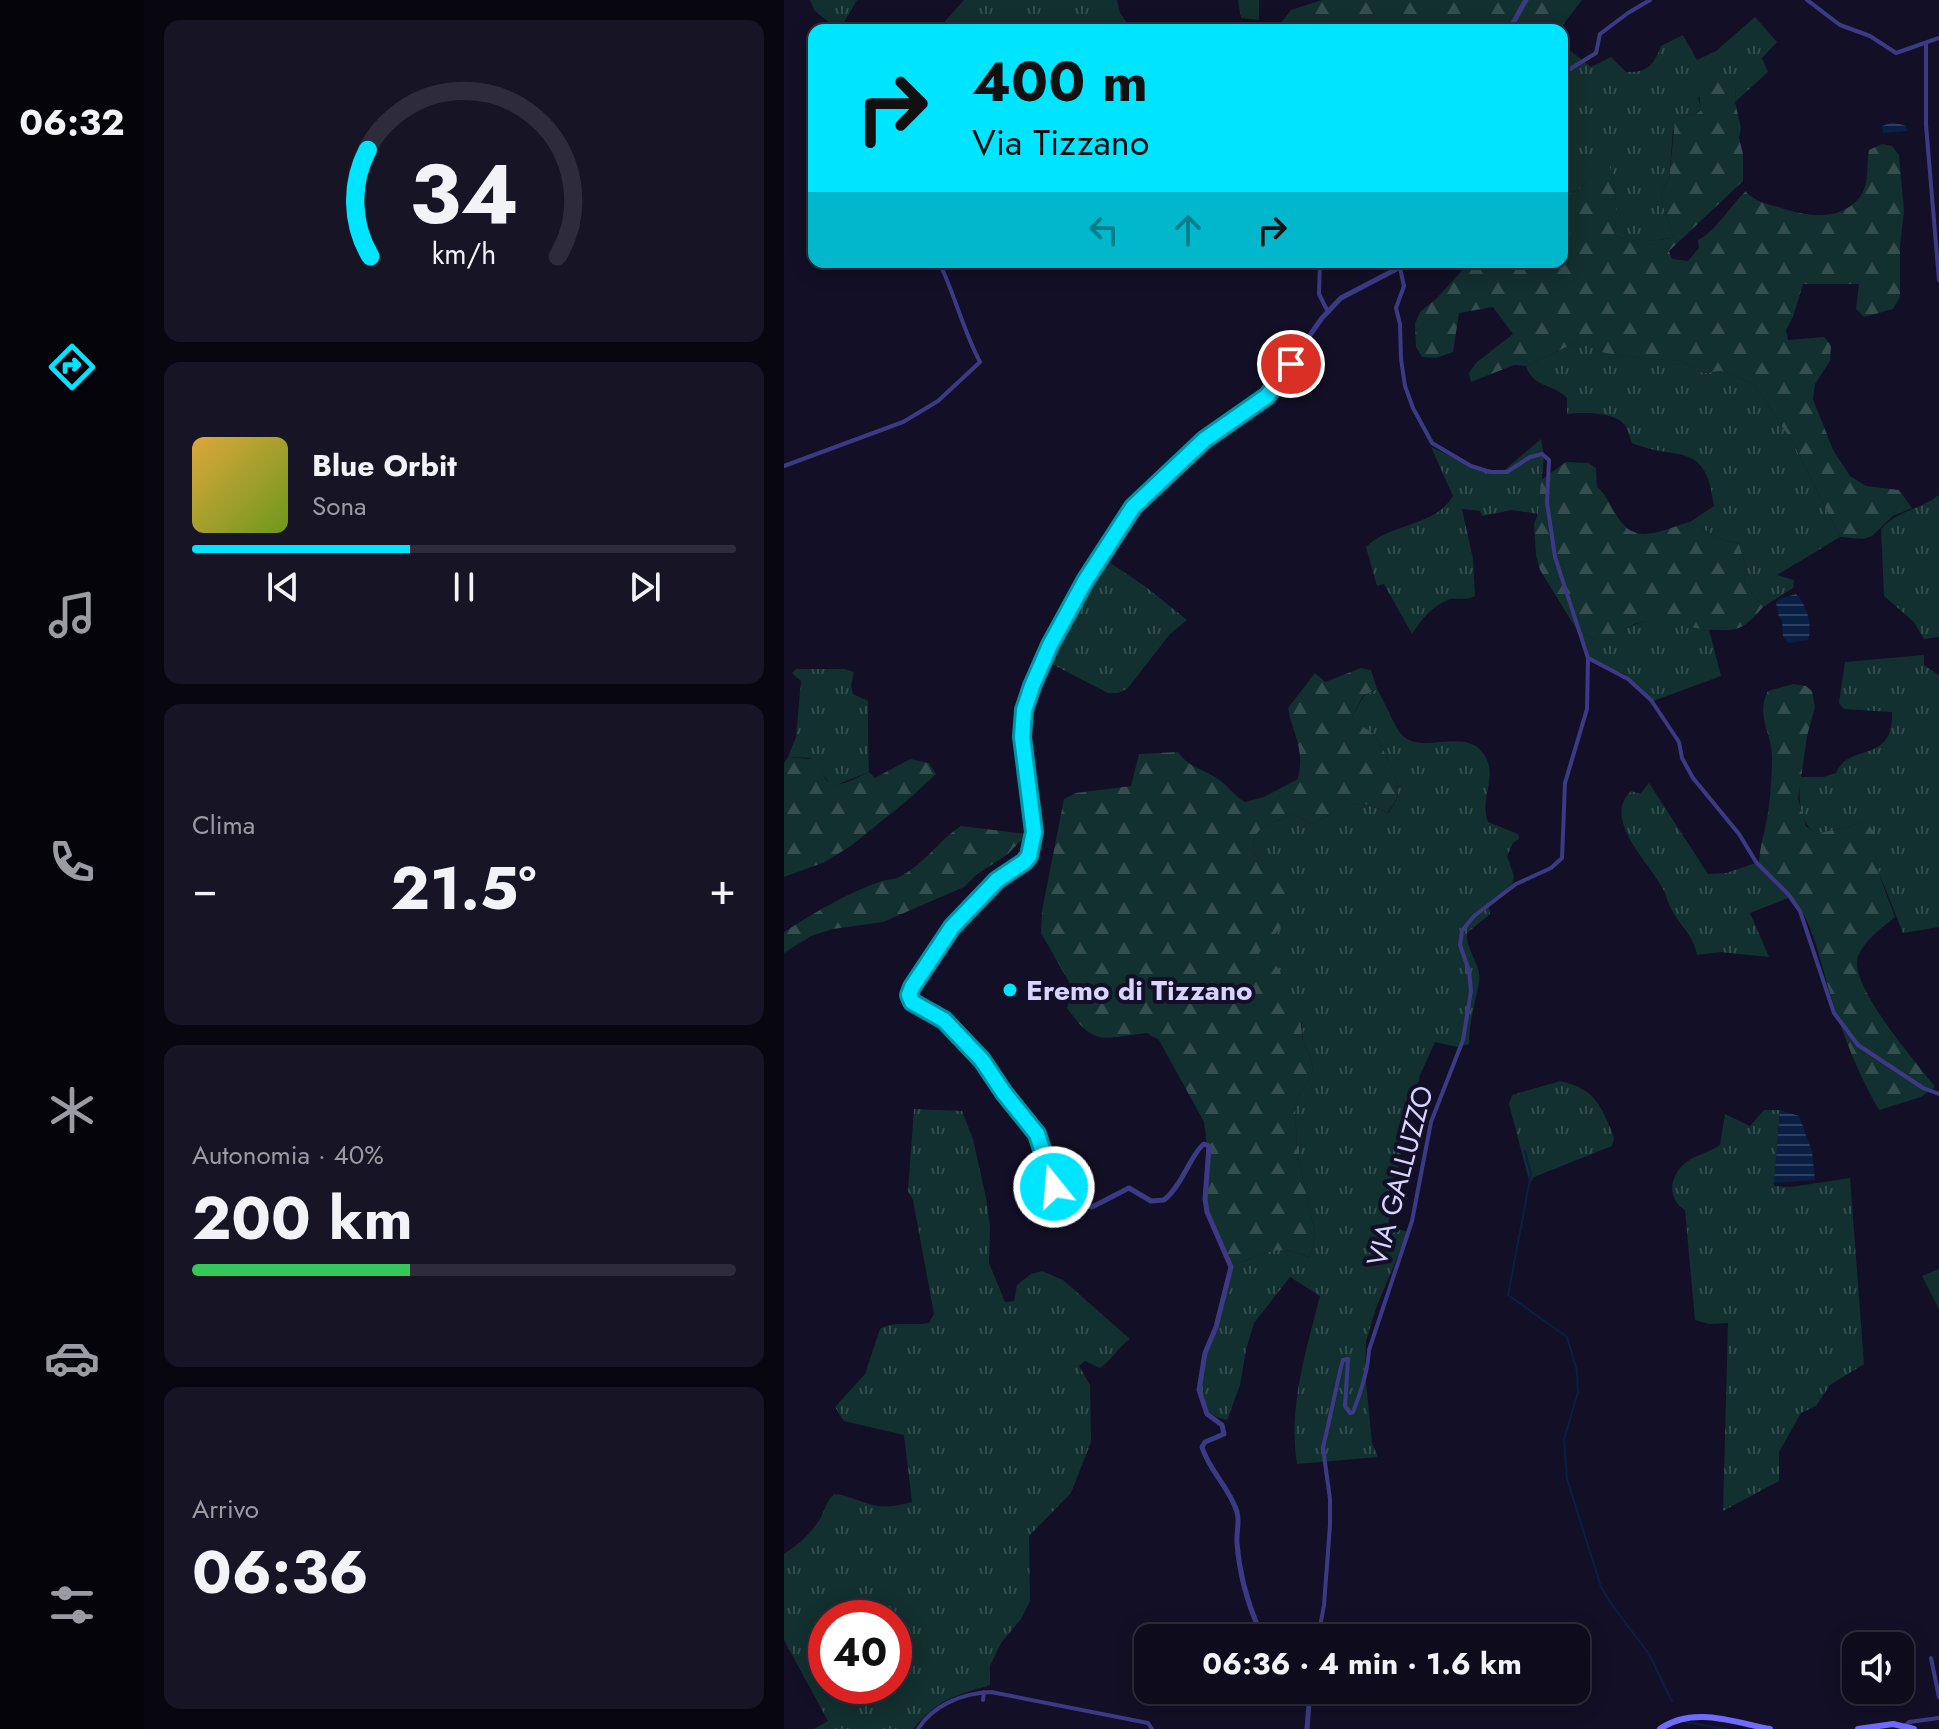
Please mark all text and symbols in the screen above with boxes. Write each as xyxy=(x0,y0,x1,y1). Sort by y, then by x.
text: 400 m xyxy=(972,41,1148,122)
icon: right xyxy=(840,56,944,160)
text: 06:32 xyxy=(19,96,125,148)
text: Via Tizzano xyxy=(972,116,1149,168)
text: 34 xyxy=(409,133,519,253)
icon: left xyxy=(1082,208,1126,252)
icon: ahead xyxy=(1166,208,1210,252)
icon: right xyxy=(1250,208,1294,252)
text: km/h xyxy=(432,233,496,275)
pin xyxy=(1257,330,1325,398)
icon: directions xyxy=(44,339,100,395)
icon: arrive xyxy=(1269,342,1313,386)
text: Blue Orbit xyxy=(312,444,457,487)
text: Sona xyxy=(312,487,367,525)
icon: previous xyxy=(261,565,305,609)
icon: pause xyxy=(442,565,486,609)
icon: next xyxy=(623,565,667,609)
icon: music xyxy=(44,587,100,643)
text: Clima xyxy=(192,806,255,844)
icon: phone xyxy=(44,834,100,890)
text: 21.5° xyxy=(391,845,536,932)
text: − xyxy=(192,857,218,921)
text: + xyxy=(709,857,736,921)
place label: Eremo di Tizzano xyxy=(1026,970,1253,1011)
marker: Eremo di Tizzano xyxy=(1001,981,1019,999)
street label: VIA GALLUZZO xyxy=(1356,1081,1444,1271)
icon: climate xyxy=(44,1082,100,1138)
text: Autonomia · 40% xyxy=(192,1136,384,1174)
position arrow xyxy=(1012,1145,1096,1229)
text: 200 km xyxy=(192,1175,413,1262)
icon: car xyxy=(44,1330,100,1386)
text: Arrivo xyxy=(192,1490,259,1528)
text: 06:36 xyxy=(192,1529,369,1616)
icon: filters xyxy=(44,1577,100,1633)
speed limit sign: 40 xyxy=(808,1600,912,1704)
map controls xyxy=(1842,1632,1914,1704)
button: sound xyxy=(1842,1632,1914,1704)
text: 06:36 · 4 min · 1.6 km xyxy=(1202,1642,1522,1685)

